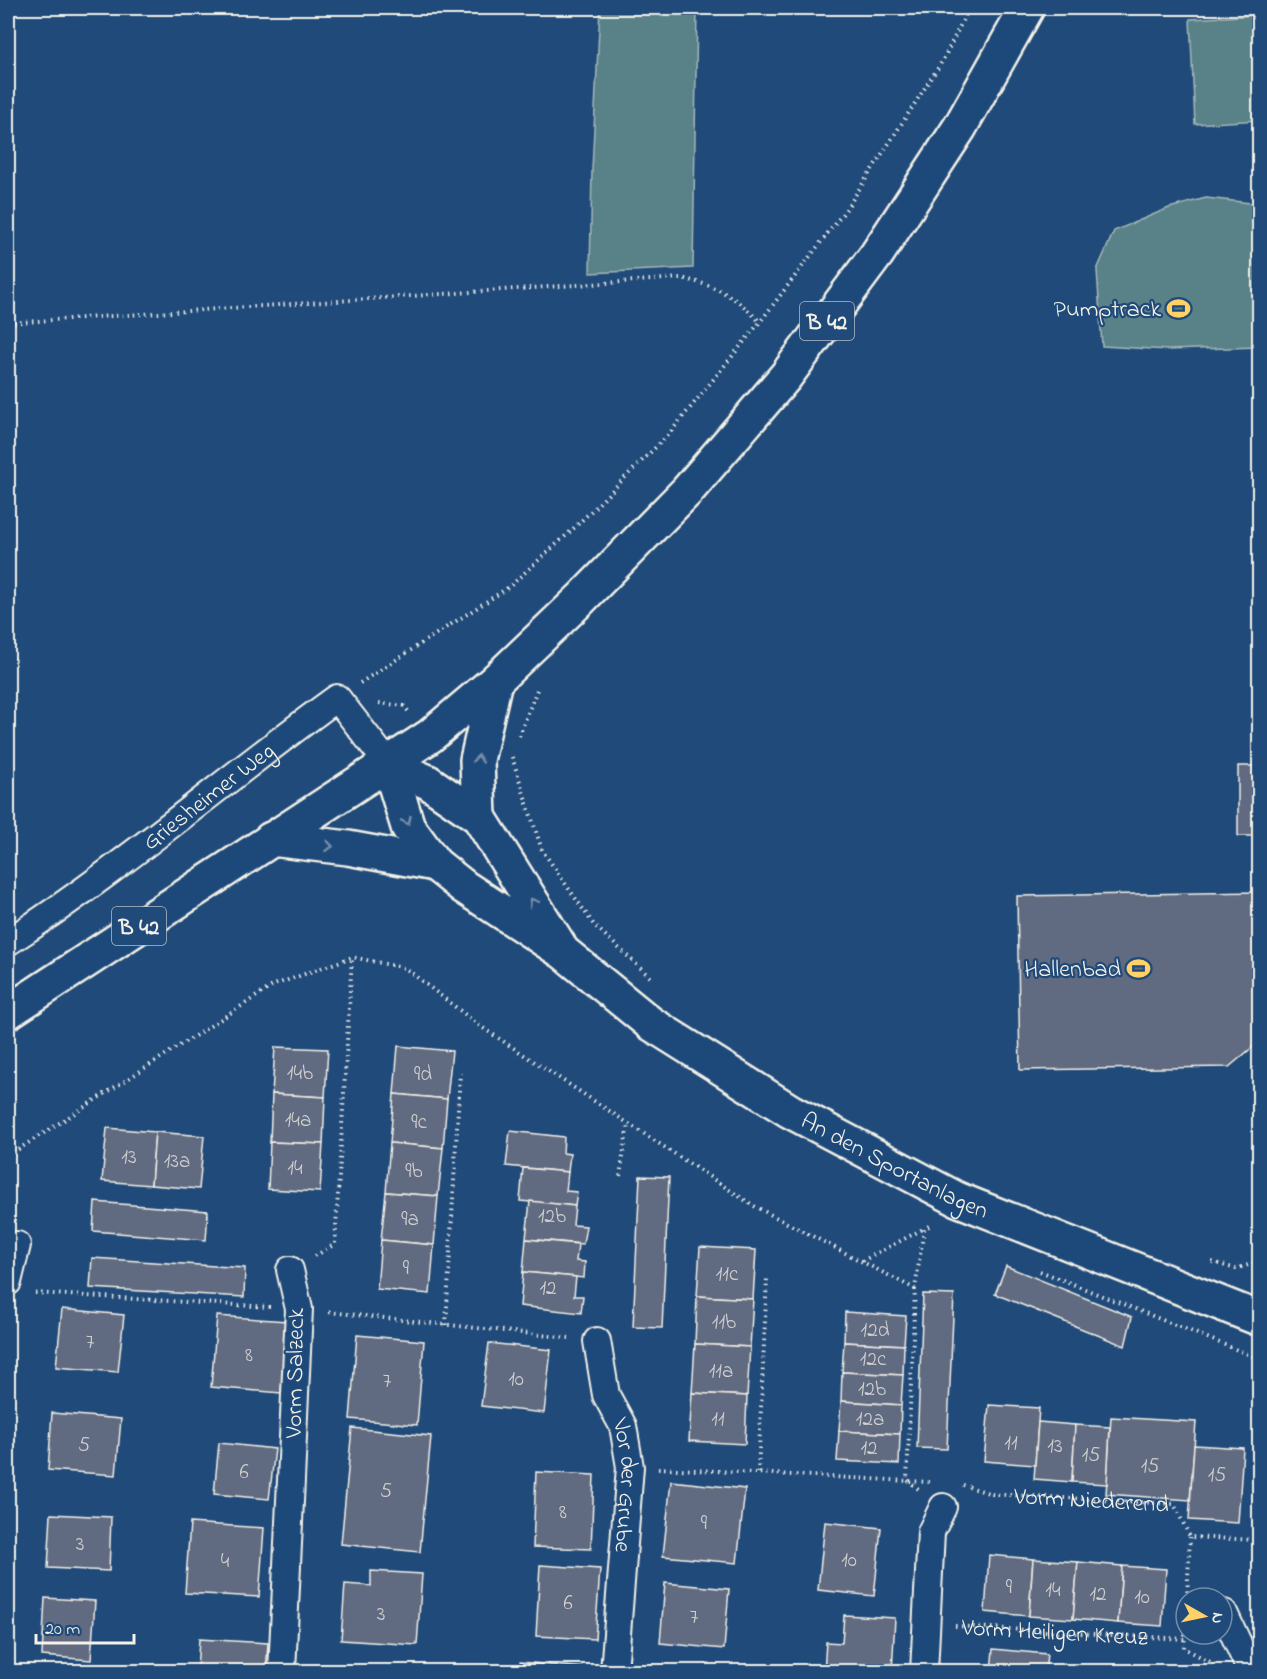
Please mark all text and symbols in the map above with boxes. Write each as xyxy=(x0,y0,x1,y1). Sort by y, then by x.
place label: Pumptrack xyxy=(1054,293,1161,328)
sports icon: Pumptrack xyxy=(1166,295,1192,321)
road number: B 42 xyxy=(800,302,854,340)
street label: Griesheimer Weg xyxy=(136,735,283,860)
one-way arrow xyxy=(472,754,484,764)
one-way arrow xyxy=(400,814,412,825)
one-way arrow xyxy=(324,839,334,852)
one-way arrow xyxy=(529,898,540,908)
road number: B 42 xyxy=(112,907,166,945)
place label: Hallenbad xyxy=(1024,953,1122,988)
sports icon: Hallenbad xyxy=(1126,955,1152,981)
house number: 14b xyxy=(287,1059,313,1089)
house number: 9d xyxy=(414,1060,432,1090)
street label: An den Sportanlagen xyxy=(794,1105,993,1230)
house number: 14a xyxy=(285,1106,311,1136)
house number: 9c xyxy=(411,1108,427,1138)
house number: 13 xyxy=(121,1143,137,1173)
house number: 13a xyxy=(164,1147,190,1177)
house number: 14 xyxy=(287,1154,303,1184)
house number: 9b xyxy=(405,1157,423,1187)
house number: 12b xyxy=(538,1202,566,1232)
house number: 9a xyxy=(401,1205,419,1235)
house number: 9 xyxy=(403,1254,410,1284)
house number: 11c xyxy=(716,1260,739,1290)
house number: 12 xyxy=(539,1274,557,1304)
street label: Vorm Salzeck xyxy=(278,1307,315,1439)
house number: 11b xyxy=(712,1308,736,1338)
house number: 12d xyxy=(861,1316,890,1346)
house number: 7 xyxy=(86,1328,95,1358)
house number: 8 xyxy=(245,1341,253,1371)
house number: 12c xyxy=(860,1345,887,1375)
house number: 11a xyxy=(709,1357,733,1387)
house number: 10 xyxy=(508,1365,524,1395)
house number: 7 xyxy=(383,1367,392,1397)
house number: 12b xyxy=(858,1375,886,1405)
house number: 11 xyxy=(711,1405,725,1435)
house number: 12a xyxy=(856,1405,884,1435)
street label: Vor der Grube xyxy=(601,1411,645,1554)
house number: 11 xyxy=(1004,1429,1018,1459)
house number: 5 xyxy=(78,1431,90,1461)
house number: 13 xyxy=(1047,1432,1063,1462)
house number: 12 xyxy=(860,1434,878,1464)
house number: 15 xyxy=(1082,1441,1100,1471)
house number: 15 xyxy=(1141,1452,1159,1482)
house number: 6 xyxy=(239,1458,249,1488)
house number: 15 xyxy=(1208,1461,1226,1491)
house number: 5 xyxy=(380,1477,392,1507)
street label: Vorm Niederend xyxy=(1012,1480,1170,1524)
house number: 8 xyxy=(559,1498,567,1528)
house number: 9 xyxy=(701,1509,708,1539)
house number: 3 xyxy=(76,1530,84,1560)
house number: 10 xyxy=(841,1546,857,1576)
house number: 4 xyxy=(221,1547,230,1577)
house number: 9 xyxy=(1006,1573,1013,1603)
house number: 14 xyxy=(1045,1576,1061,1606)
house number: 12 xyxy=(1089,1580,1107,1610)
house number: 10 xyxy=(1134,1583,1150,1613)
north arrow xyxy=(1174,1586,1234,1646)
house number: 6 xyxy=(563,1589,573,1619)
house number: 3 xyxy=(377,1600,385,1630)
house number: 7 xyxy=(690,1603,699,1633)
scale bar xyxy=(36,1607,134,1645)
street label: Vorm Heiligen Kreuz xyxy=(960,1611,1150,1657)
text: N xyxy=(1204,1611,1230,1625)
text: 20 m xyxy=(45,1617,80,1643)

